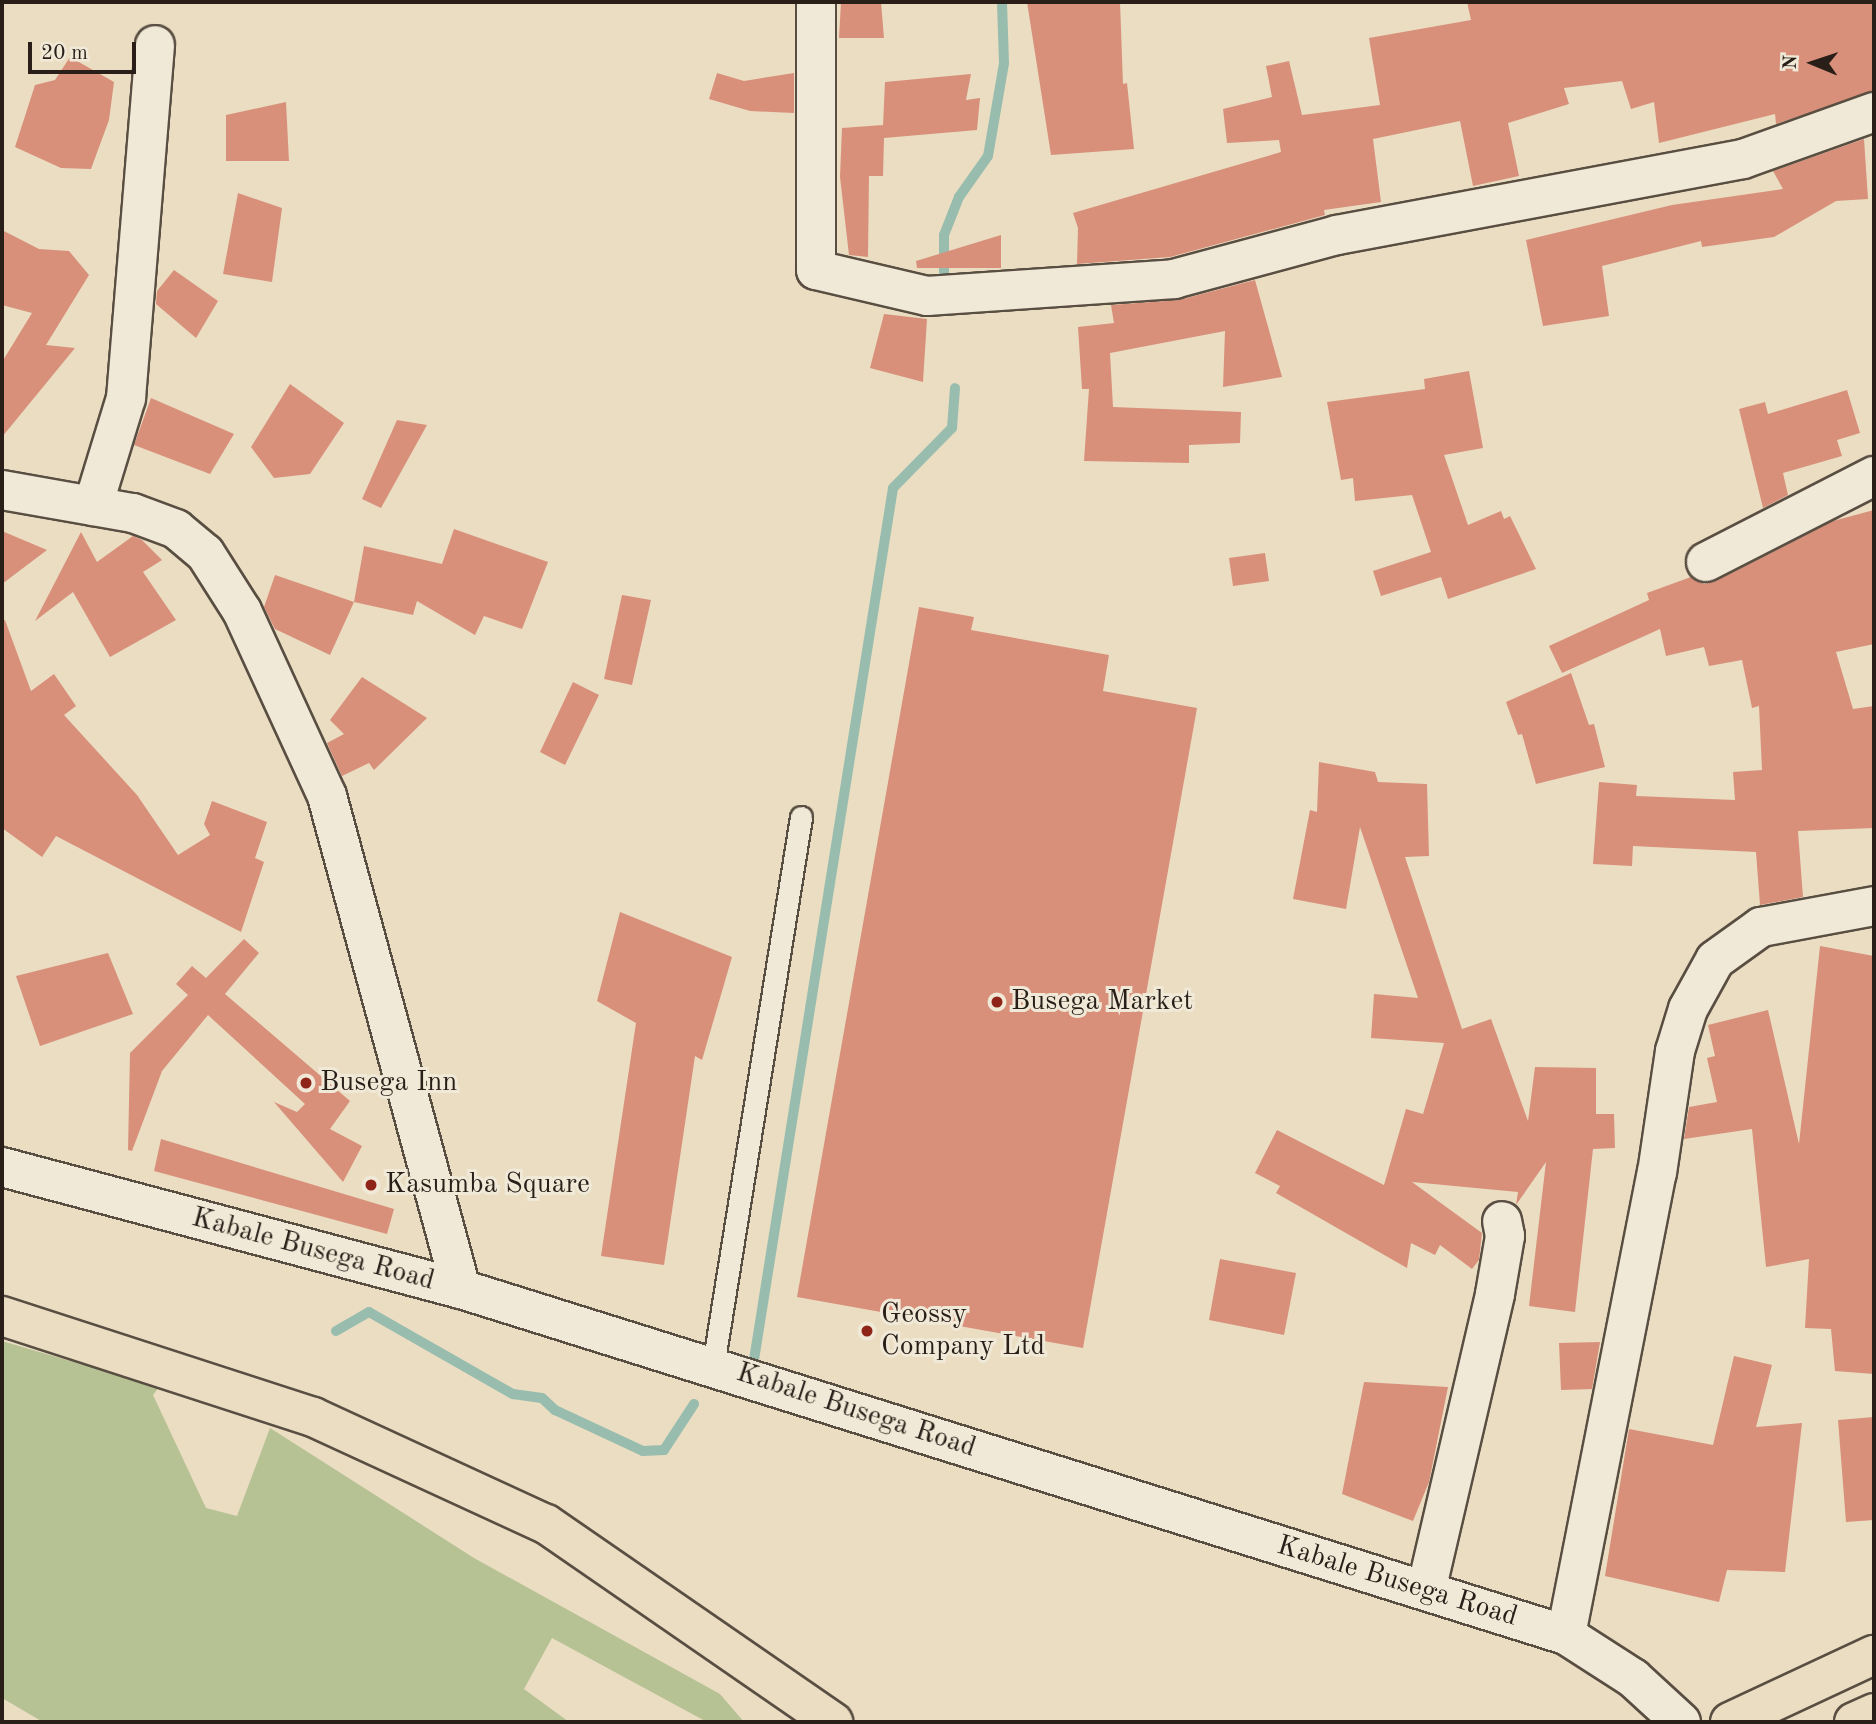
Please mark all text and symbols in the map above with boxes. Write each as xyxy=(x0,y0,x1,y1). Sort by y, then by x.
scale bar xyxy=(32,28,140,72)
north arrow xyxy=(1778,28,1848,98)
text: 20 m xyxy=(41,43,88,64)
text: N xyxy=(1782,55,1801,70)
place label: Busega Market xyxy=(1011,985,1193,1019)
marker: Busega Market xyxy=(989,994,1005,1010)
place label: Busega Inn xyxy=(320,1066,457,1100)
marker: Busega Inn xyxy=(298,1075,314,1091)
place label: Kasumba Square xyxy=(385,1168,590,1202)
marker: Kasumba Square xyxy=(363,1177,379,1193)
street label: Kabale Busega Road xyxy=(188,1201,438,1299)
place label: Geossy Company Ltd xyxy=(881,1298,1045,1364)
marker: Geossy Company Ltd xyxy=(859,1323,875,1339)
street label: Kabale Busega Road xyxy=(732,1356,980,1466)
street label: Kabale Busega Road xyxy=(1273,1529,1521,1635)

